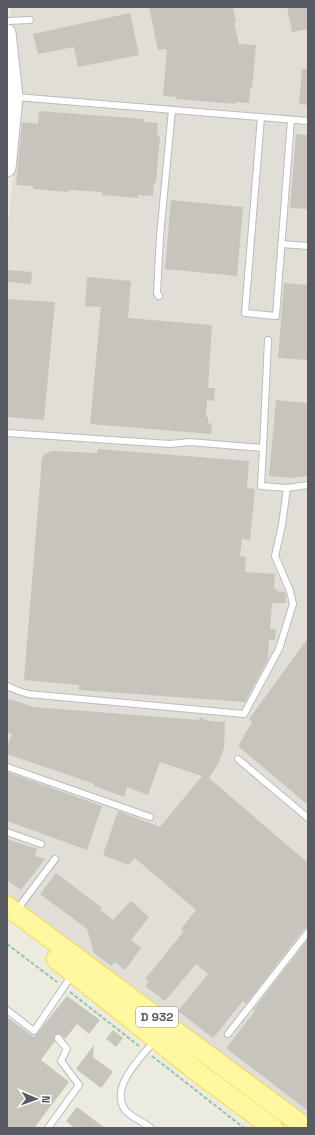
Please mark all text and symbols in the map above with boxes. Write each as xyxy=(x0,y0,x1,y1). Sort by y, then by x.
road number: D 932 xyxy=(136,1007,178,1027)
north arrow xyxy=(16,1079,56,1119)
text: N xyxy=(39,1095,53,1103)

